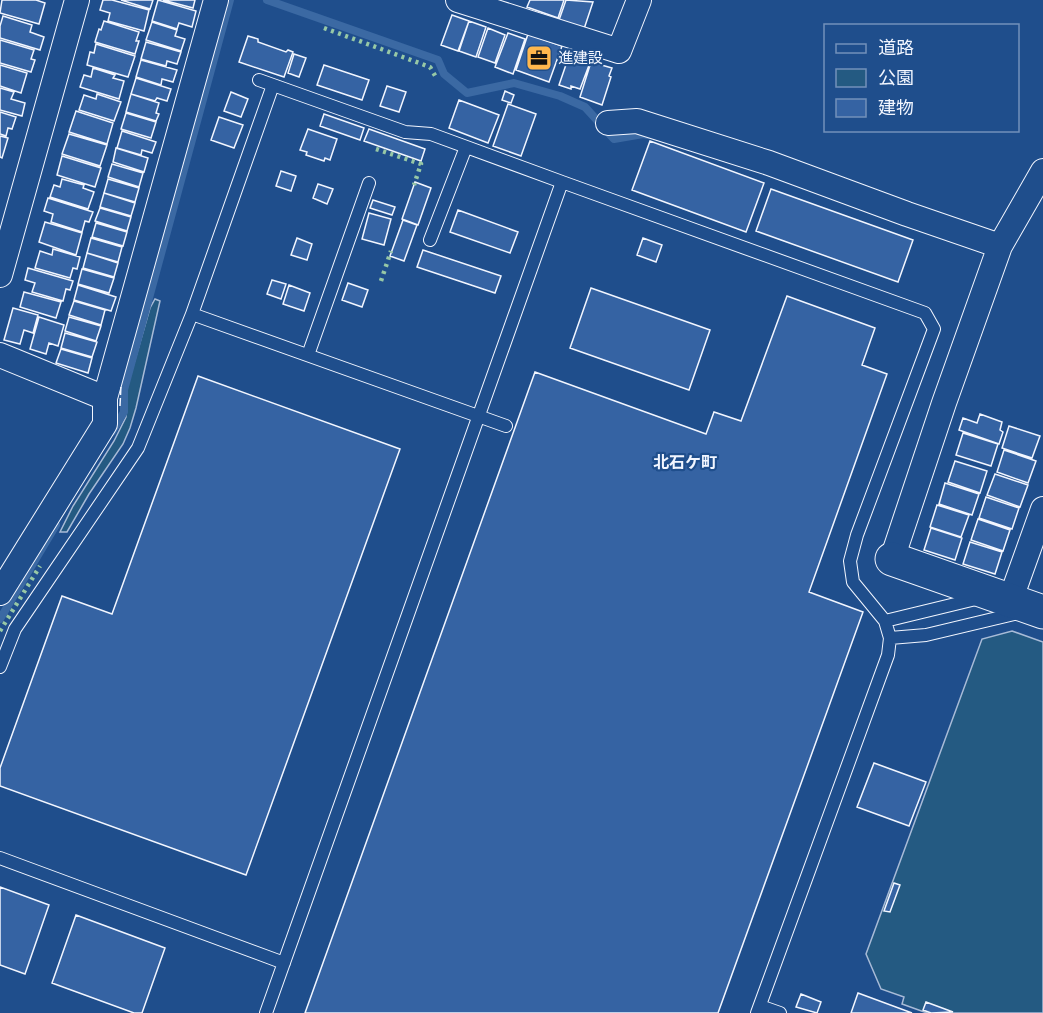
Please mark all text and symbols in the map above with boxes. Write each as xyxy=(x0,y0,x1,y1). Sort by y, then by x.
legend xyxy=(824,24,1019,132)
text: 道路 xyxy=(878,33,914,60)
office icon: 進建設 xyxy=(524,43,554,73)
place label: 進建設 xyxy=(558,45,603,68)
text: 公園 xyxy=(878,63,914,90)
text: 建物 xyxy=(878,93,914,120)
district label: 北石ケ町 xyxy=(653,449,717,473)

